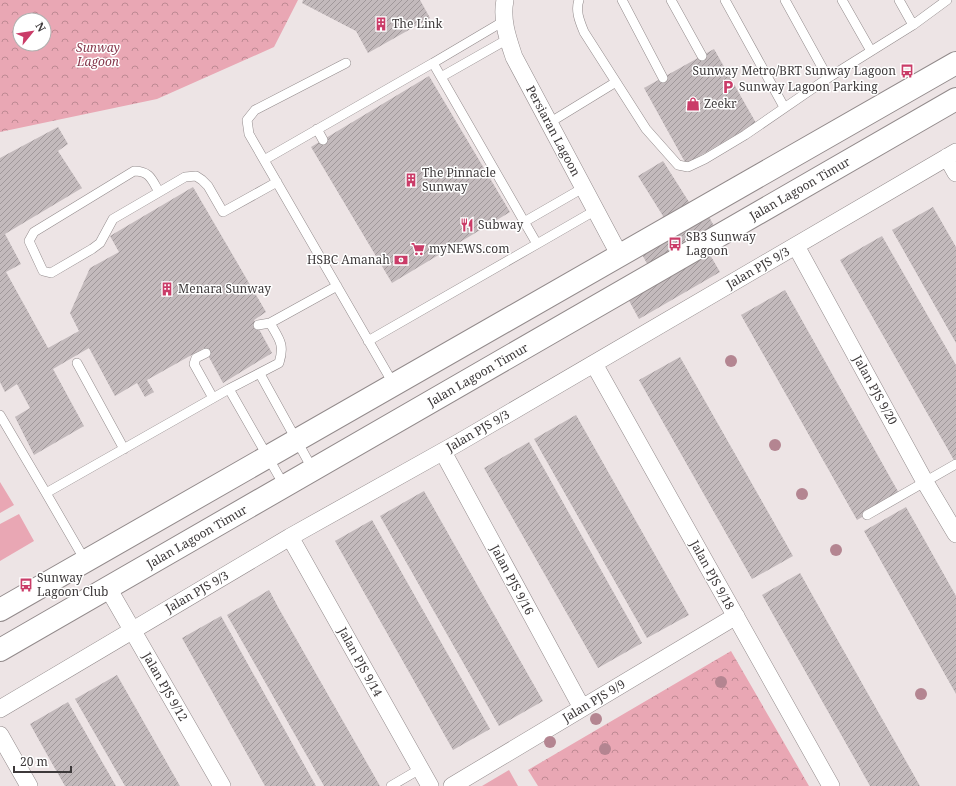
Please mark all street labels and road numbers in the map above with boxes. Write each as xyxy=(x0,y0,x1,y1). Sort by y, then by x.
street label: Persiaran Lagoon xyxy=(522,82,585,179)
street label: Jalan Lagoon Timur xyxy=(745,153,853,225)
street label: Jalan PJS 9/3 xyxy=(722,242,793,293)
street label: Jalan Lagoon Timur xyxy=(423,339,531,411)
street label: Jalan PJS 9/20 xyxy=(849,351,902,428)
street label: Jalan PJS 9/3 xyxy=(442,405,513,456)
street label: Jalan Lagoon Timur xyxy=(142,501,250,573)
street label: Jalan PJS 9/18 xyxy=(686,536,739,613)
street label: Jalan PJS 9/16 xyxy=(486,541,538,618)
street label: Jalan PJS 9/3 xyxy=(161,566,232,617)
street label: Jalan PJS 9/14 xyxy=(334,623,387,700)
street label: Jalan PJS 9/12 xyxy=(138,648,192,724)
street label: Jalan PJS 9/9 xyxy=(558,675,628,727)

